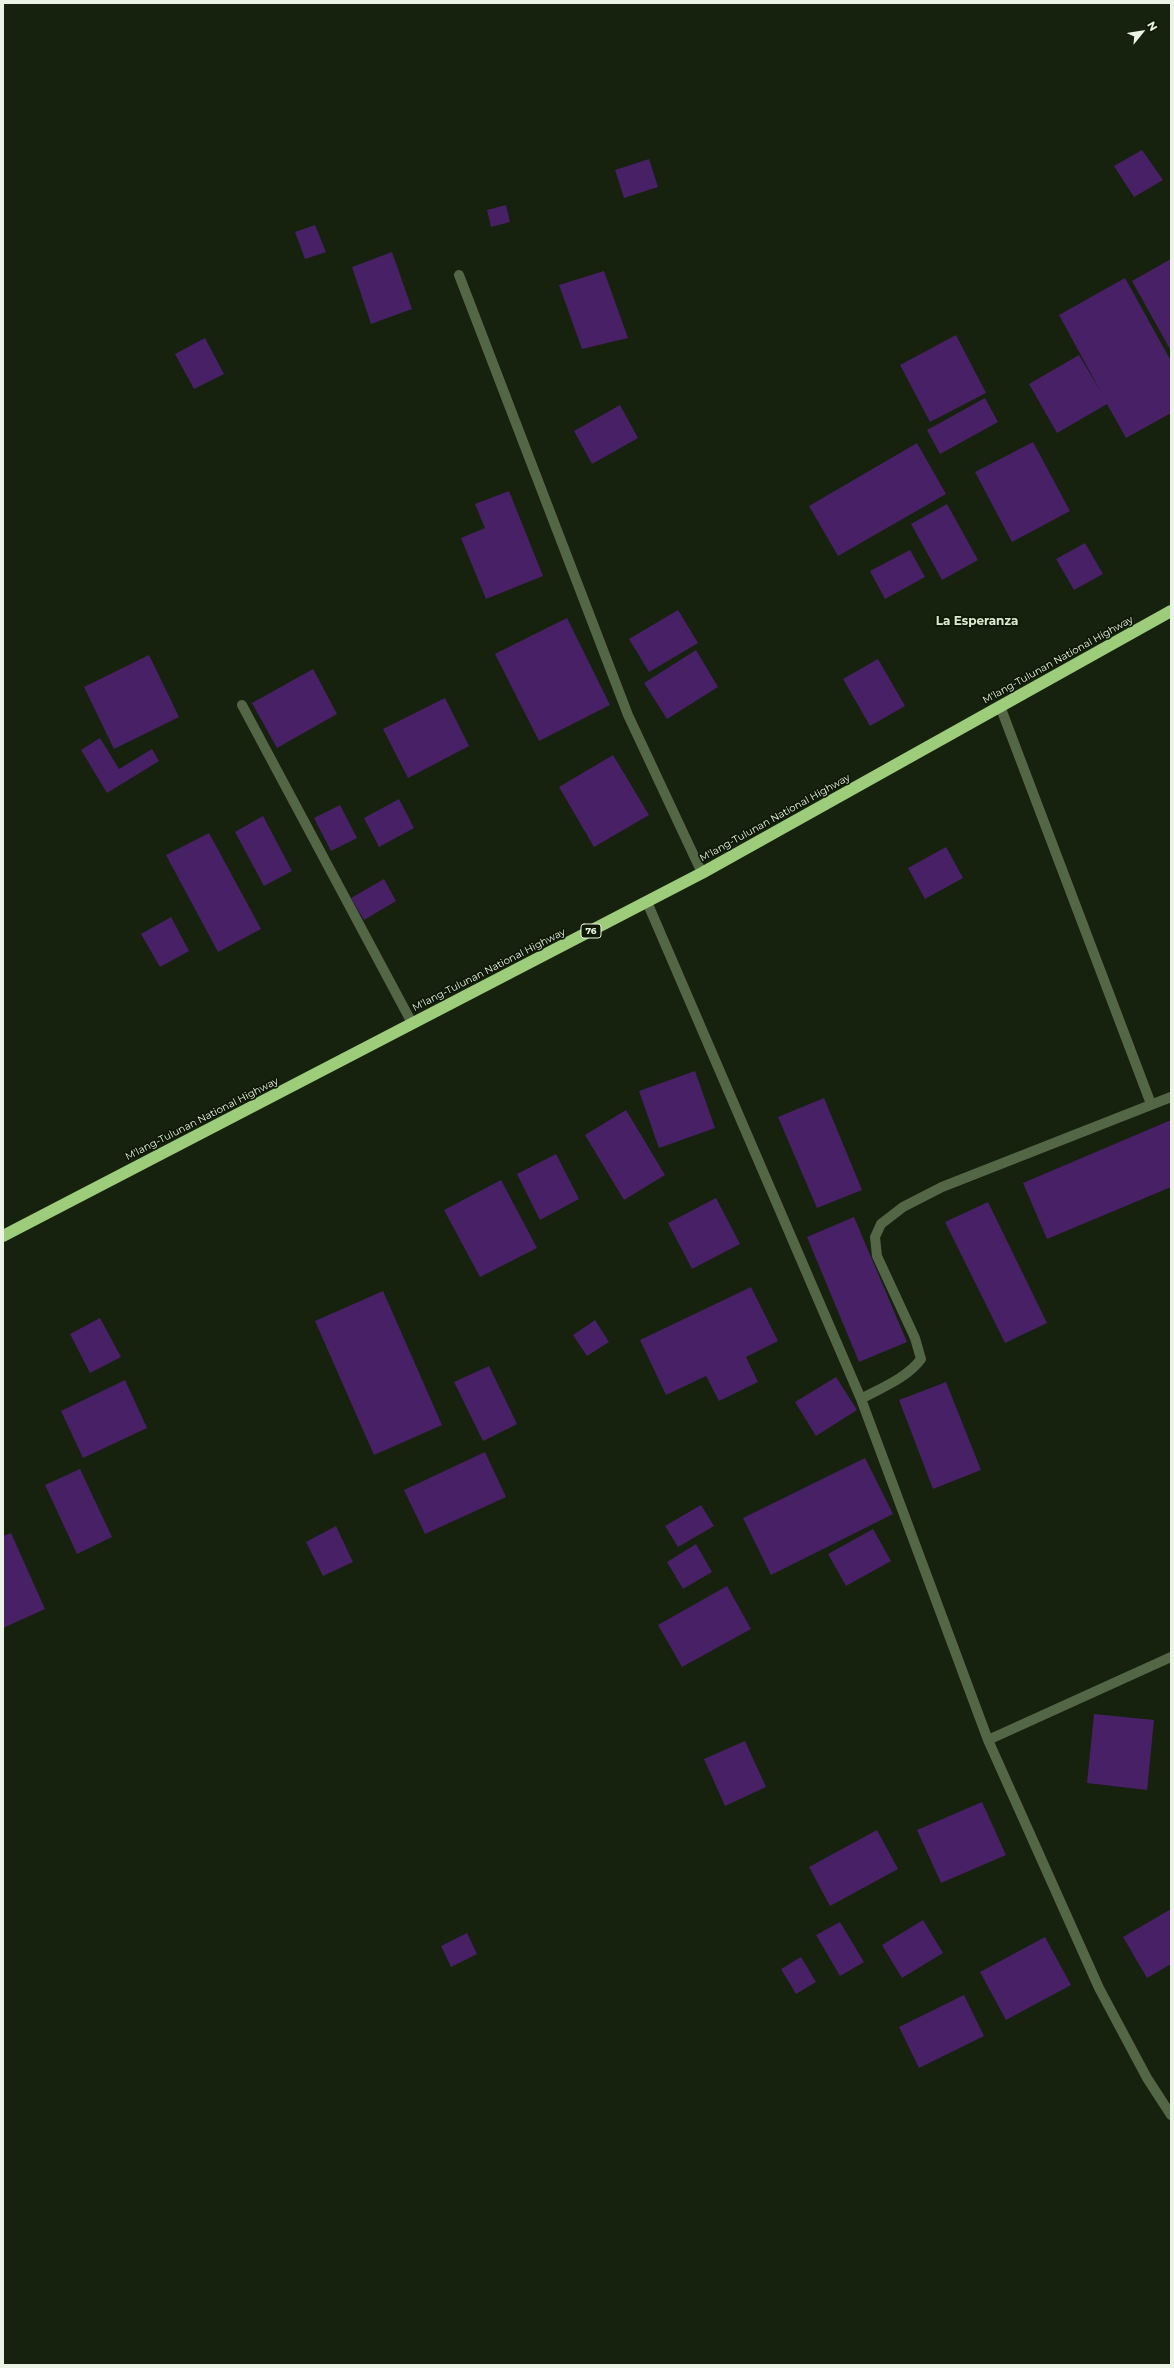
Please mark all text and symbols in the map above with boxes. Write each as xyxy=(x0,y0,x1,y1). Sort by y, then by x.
north arrow xyxy=(1122,12,1162,52)
text: N xyxy=(1144,19,1161,33)
district label: La Esperanza xyxy=(936,614,1018,628)
street label: M'lang-Tulunan National Highway xyxy=(981,614,1135,706)
street label: M'lang-Tulunan National Highway xyxy=(698,772,852,864)
road number: 76 xyxy=(581,924,601,938)
street label: M'lang-Tulunan National Highway xyxy=(410,926,568,1014)
street label: M'lang-Tulunan National Highway xyxy=(123,1075,281,1163)

